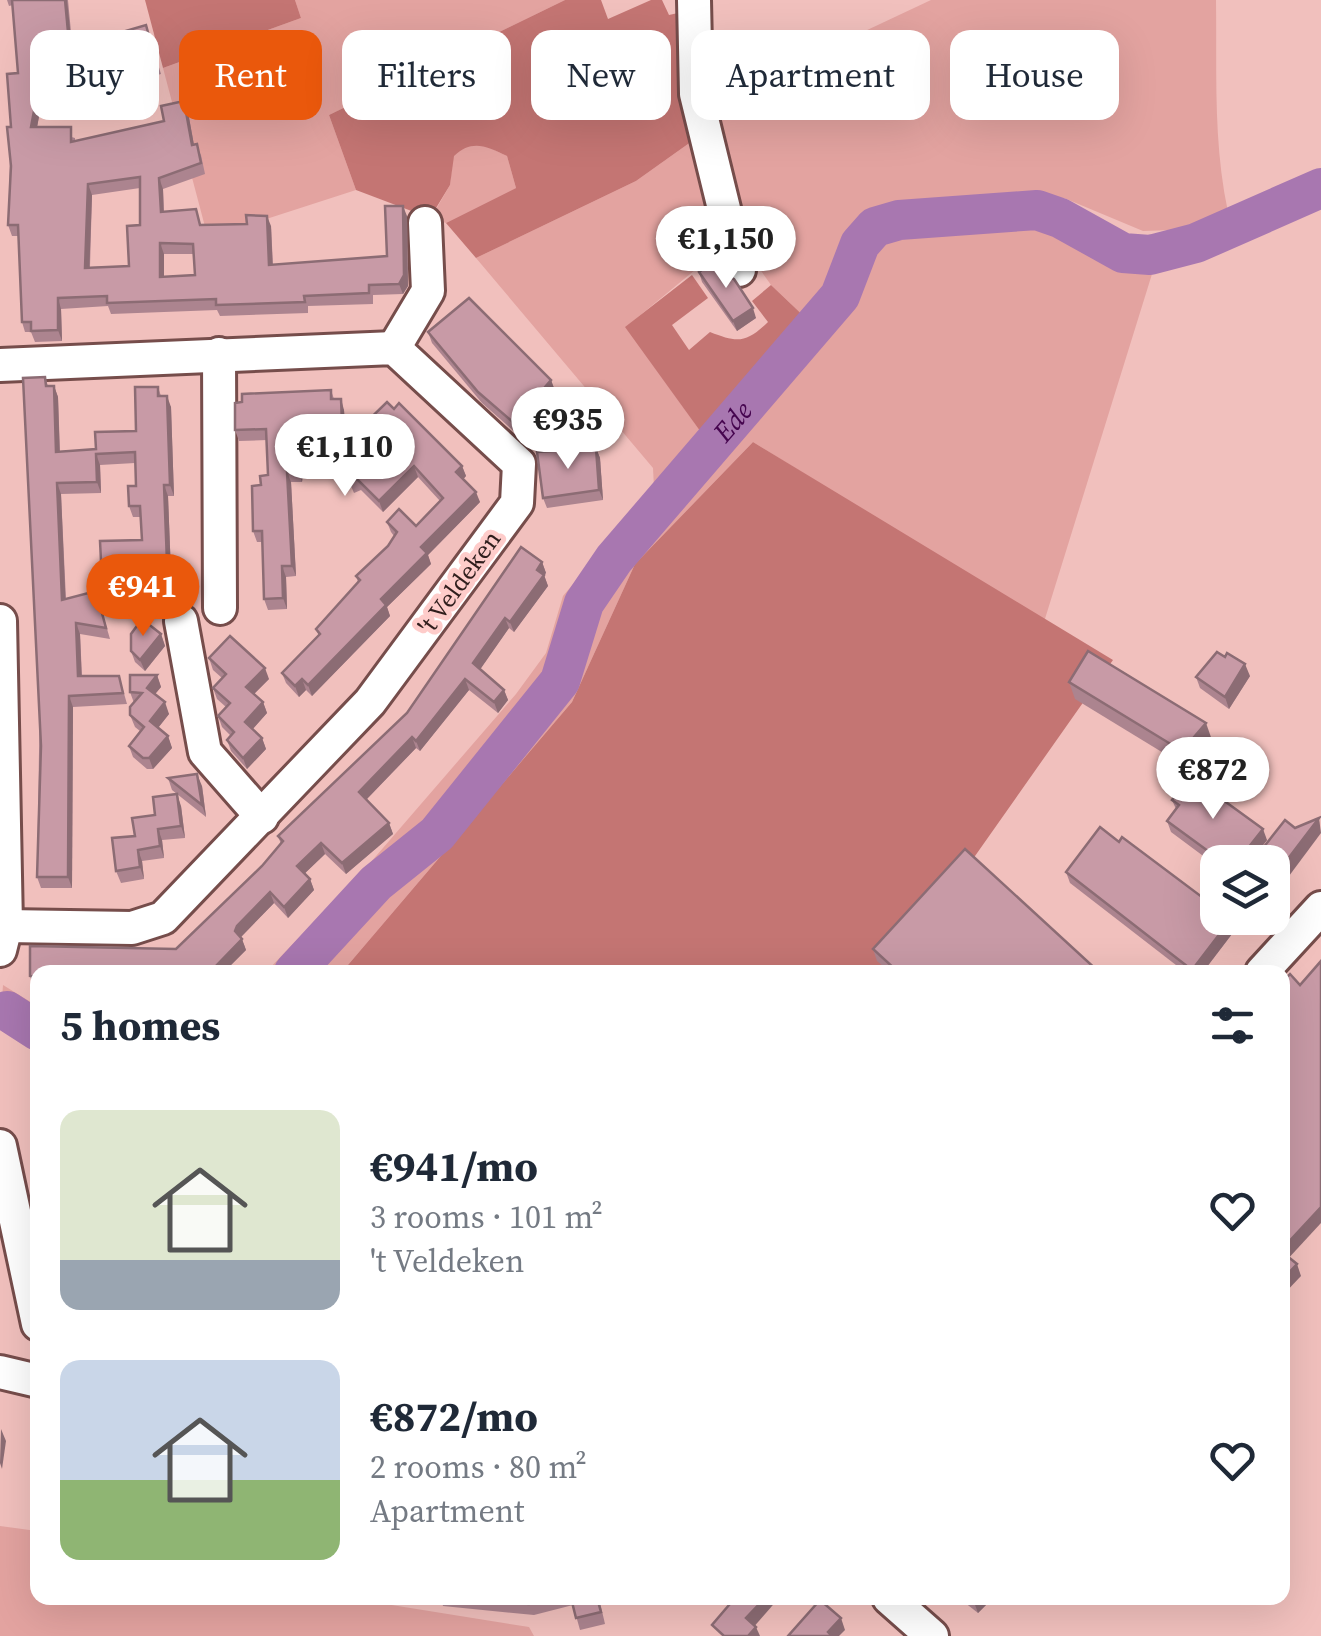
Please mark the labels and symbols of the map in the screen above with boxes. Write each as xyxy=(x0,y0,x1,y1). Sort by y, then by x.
pin: €1,150 xyxy=(645,206,807,291)
pin: €935 xyxy=(509,387,627,472)
water label: Ede xyxy=(703,392,761,451)
pin: €1,110 xyxy=(264,414,426,499)
street label: 't Veldeken xyxy=(410,523,508,641)
pin: €941 xyxy=(84,554,202,639)
pin: €872 xyxy=(1154,737,1272,822)

